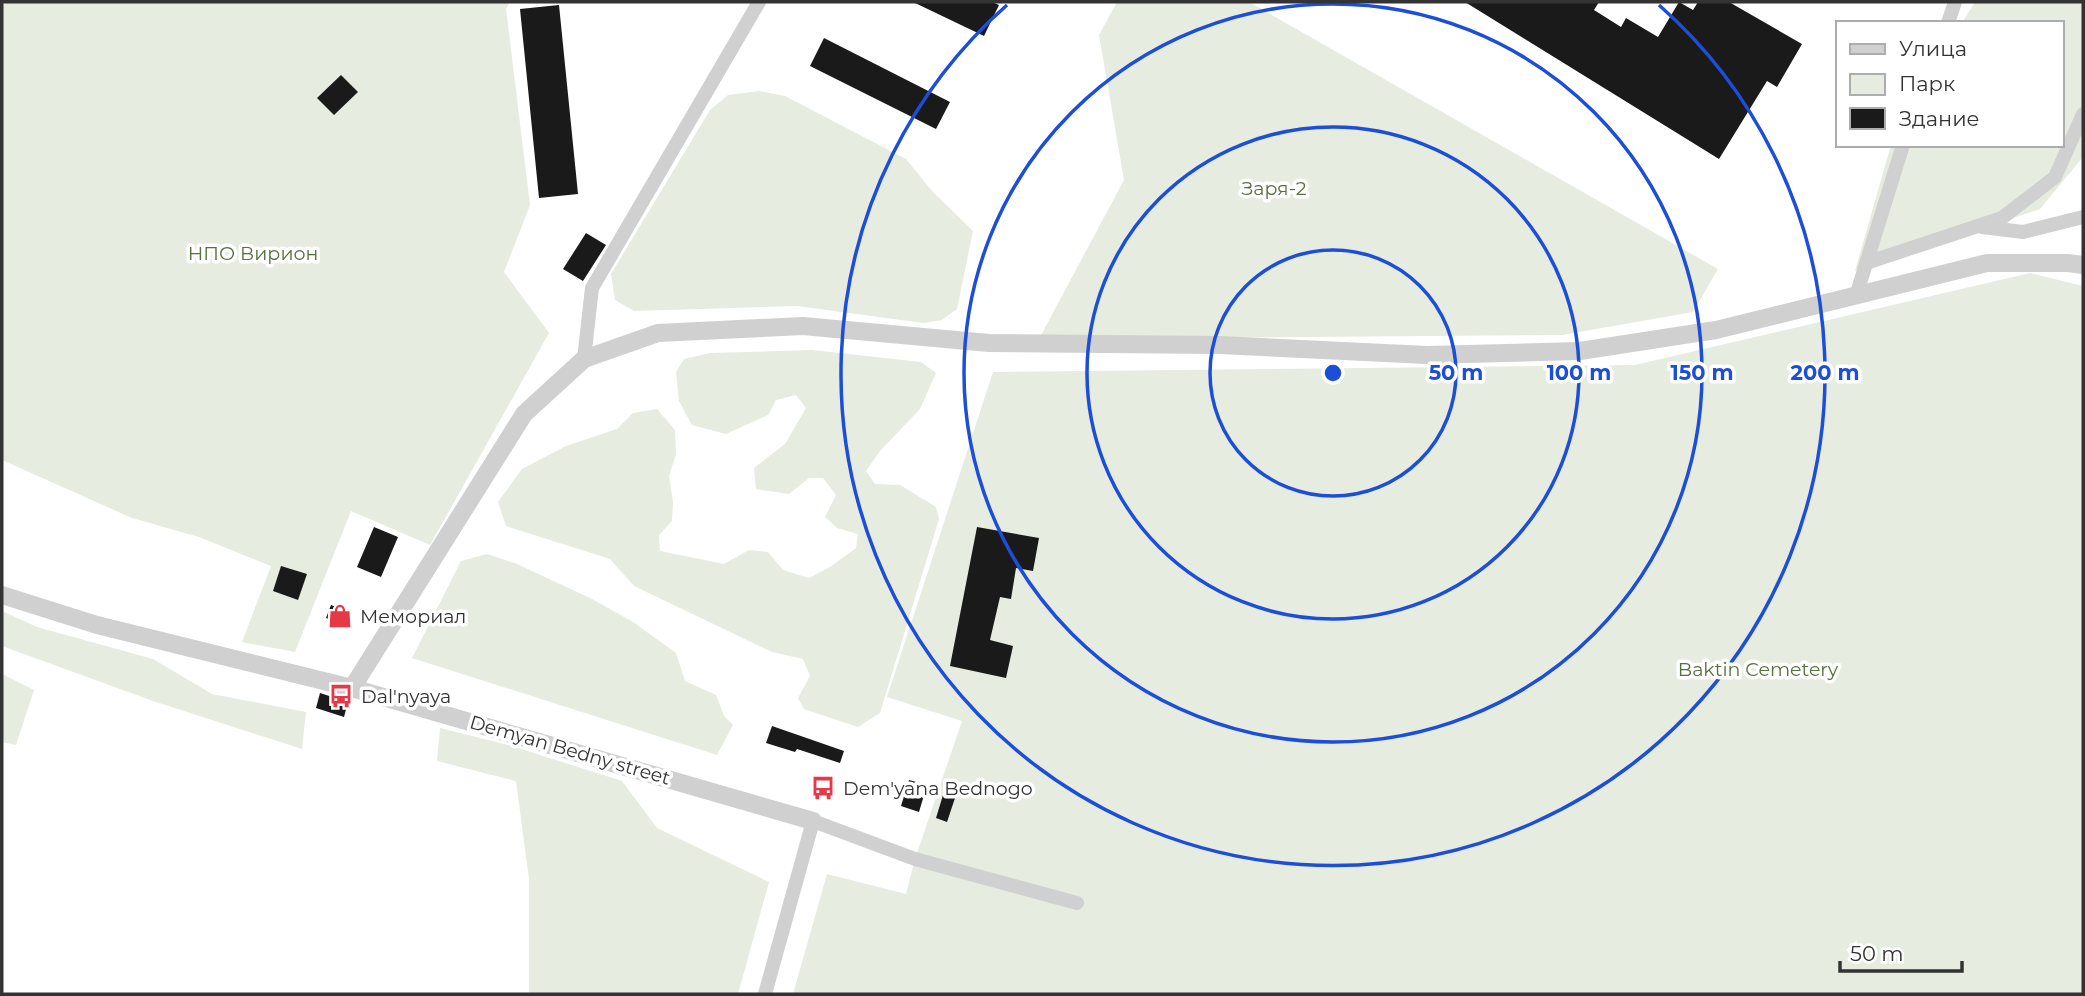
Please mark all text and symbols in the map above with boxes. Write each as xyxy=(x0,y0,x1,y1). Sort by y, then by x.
legend xyxy=(1836,21,2064,147)
text: Улица xyxy=(1899,36,1967,61)
text: Парк xyxy=(1899,71,1955,96)
text: Здание xyxy=(1899,106,1980,131)
park label: Заря-2 xyxy=(1242,177,1307,200)
park label: НПО Вирион xyxy=(188,242,318,265)
text: 50 m xyxy=(1429,360,1483,385)
text: 100 m xyxy=(1547,360,1611,385)
text: 150 m xyxy=(1671,360,1733,385)
text: 200 m xyxy=(1791,360,1859,385)
centre of rings xyxy=(1321,361,1345,385)
shop icon: Мемориал xyxy=(326,602,354,630)
place label: Мемориал xyxy=(360,605,466,628)
park label: Baktin Cemetery xyxy=(1678,658,1839,681)
bus stop icon: Dal'nyaya xyxy=(327,682,355,710)
place label: Dal'nyaya xyxy=(361,685,451,708)
street label: Demyan Bedny street xyxy=(467,710,673,790)
bus stop icon: Dem'yana Bednogo xyxy=(809,774,837,802)
place label: Dem'yana Bednogo xyxy=(843,777,1033,800)
scale bar xyxy=(1840,930,1962,974)
text: 50 m xyxy=(1850,941,1904,966)

